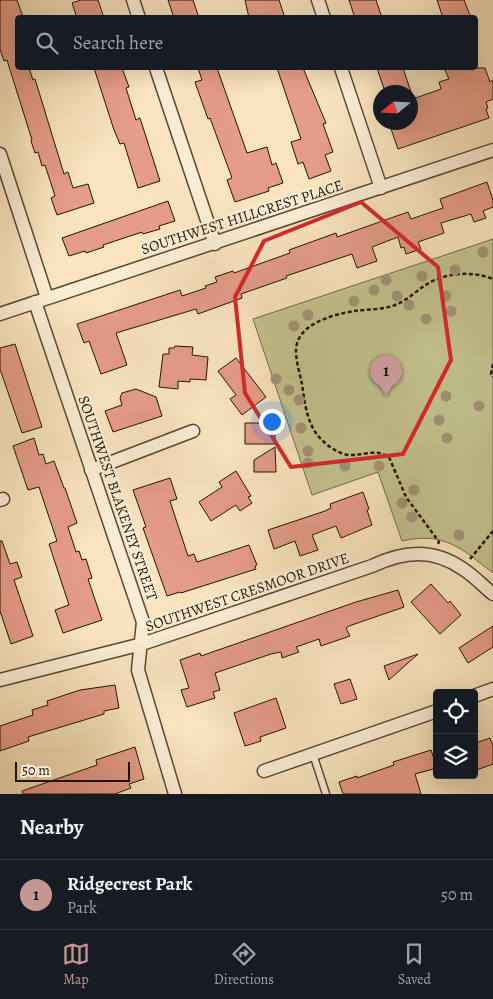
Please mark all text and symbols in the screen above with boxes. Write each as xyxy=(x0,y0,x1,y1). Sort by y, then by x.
search box xyxy=(15,15,478,70)
icon: search xyxy=(33,29,61,57)
text: Search here xyxy=(73,30,163,56)
north arrow xyxy=(373,85,418,130)
street label: SOUTHWEST HILLCREST PLACE xyxy=(138,175,346,259)
pin: 1 xyxy=(370,355,402,396)
street label: SOUTHWEST BLAKENEY STREET xyxy=(73,393,163,604)
your location xyxy=(259,409,285,435)
street label: SOUTHWEST CRESMOOR DRIVE xyxy=(143,548,351,636)
map controls xyxy=(433,689,478,779)
button: locate xyxy=(433,689,478,734)
button: layers xyxy=(433,734,478,779)
scale bar xyxy=(15,759,130,782)
text: 50 m xyxy=(22,761,50,780)
text: Nearby xyxy=(20,813,83,841)
text: Ridgecrest Park xyxy=(67,871,192,897)
text: 1 xyxy=(33,884,39,906)
text: 50 m xyxy=(441,884,473,906)
text: Park xyxy=(67,897,97,919)
tab: Map xyxy=(62,940,90,989)
tab: Directions xyxy=(214,940,274,989)
tab: Saved xyxy=(398,940,431,989)

